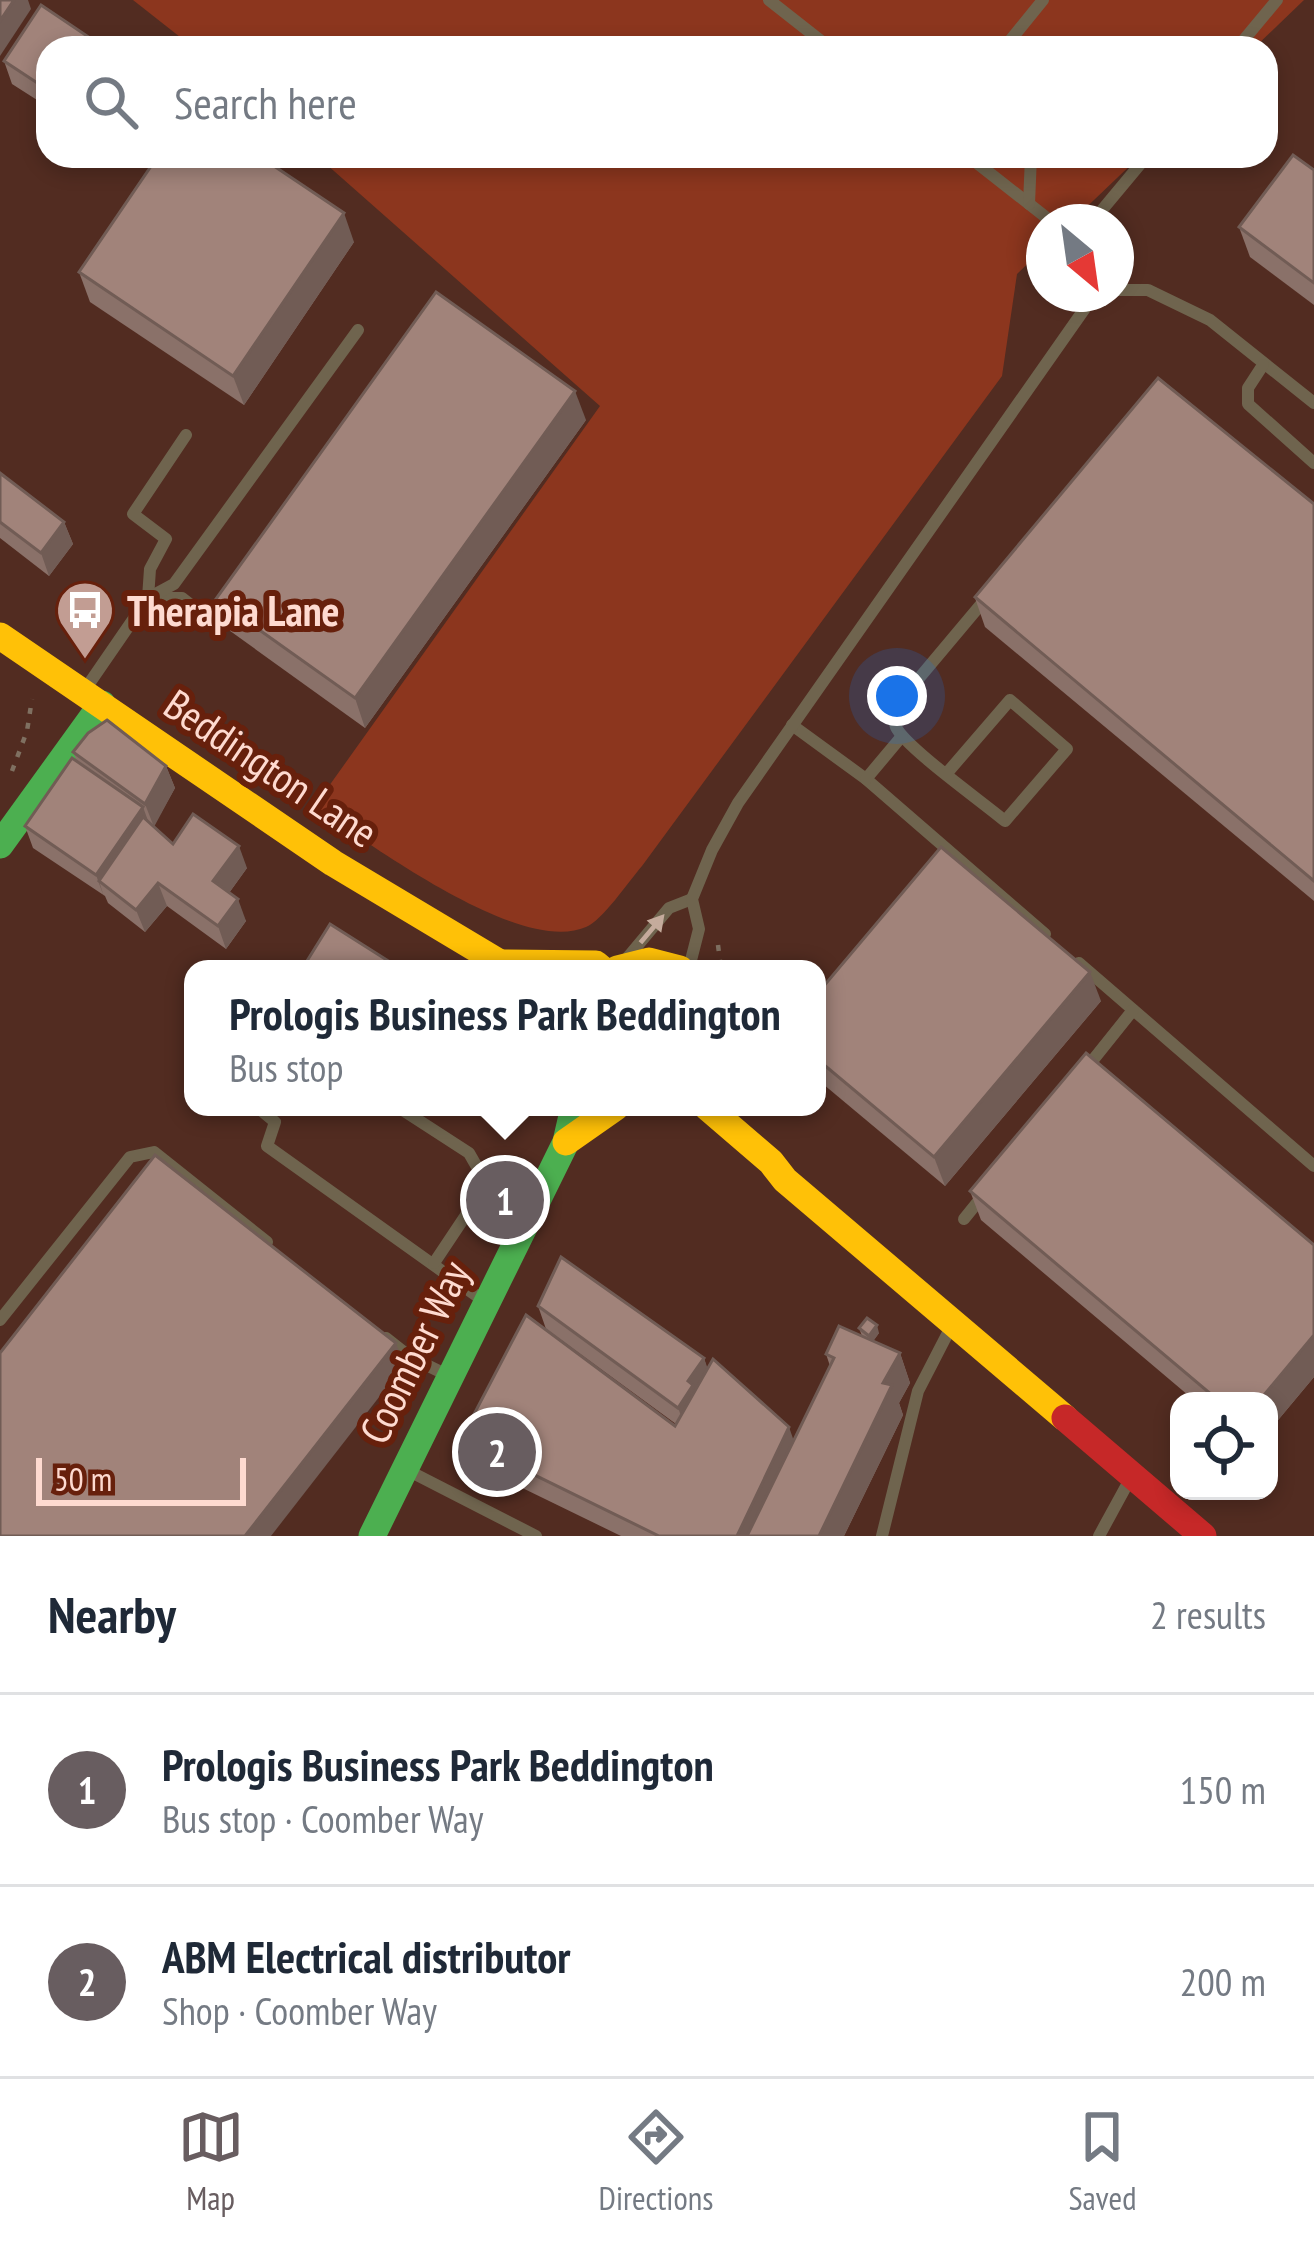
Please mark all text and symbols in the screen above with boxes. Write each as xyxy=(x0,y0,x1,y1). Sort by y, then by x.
search box xyxy=(36,36,1278,168)
icon: search xyxy=(78,69,144,135)
text: Search here xyxy=(174,73,357,131)
north arrow xyxy=(1026,204,1134,312)
bus stop icon: Therapia Lane xyxy=(54,579,116,661)
place label: Therapia Lane xyxy=(127,583,340,638)
your location xyxy=(867,666,927,726)
street label: Beddington Lane xyxy=(154,677,388,859)
one-way arrow xyxy=(639,913,665,944)
popup xyxy=(184,960,826,1116)
text: Prologis Business Park Beddington xyxy=(229,984,781,1042)
text: Bus stop xyxy=(229,1042,343,1093)
pin: 1 xyxy=(466,1155,544,1245)
street label: Coomber Way xyxy=(346,1252,482,1452)
map controls xyxy=(1170,1392,1278,1500)
button: locate xyxy=(1170,1392,1278,1500)
pin: 2 xyxy=(458,1407,536,1497)
scale bar xyxy=(36,1452,246,1505)
text: 50 m xyxy=(54,1457,112,1500)
text: Nearby xyxy=(48,1581,176,1647)
text: 2 results xyxy=(1150,1589,1266,1640)
text: Prologis Business Park Beddington xyxy=(162,1735,714,1793)
text: 1 xyxy=(78,1764,96,1815)
text: 150 m xyxy=(1180,1764,1266,1815)
text: Bus stop · Coomber Way xyxy=(162,1793,483,1844)
text: ABM Electrical distributor xyxy=(162,1927,571,1985)
text: 2 xyxy=(78,1956,96,2007)
text: 200 m xyxy=(1180,1956,1266,2007)
text: Shop · Coomber Way xyxy=(162,1985,437,2036)
tab: Map xyxy=(178,2104,244,2219)
tab: Directions xyxy=(599,2104,713,2219)
tab: Saved xyxy=(1068,2104,1136,2219)

